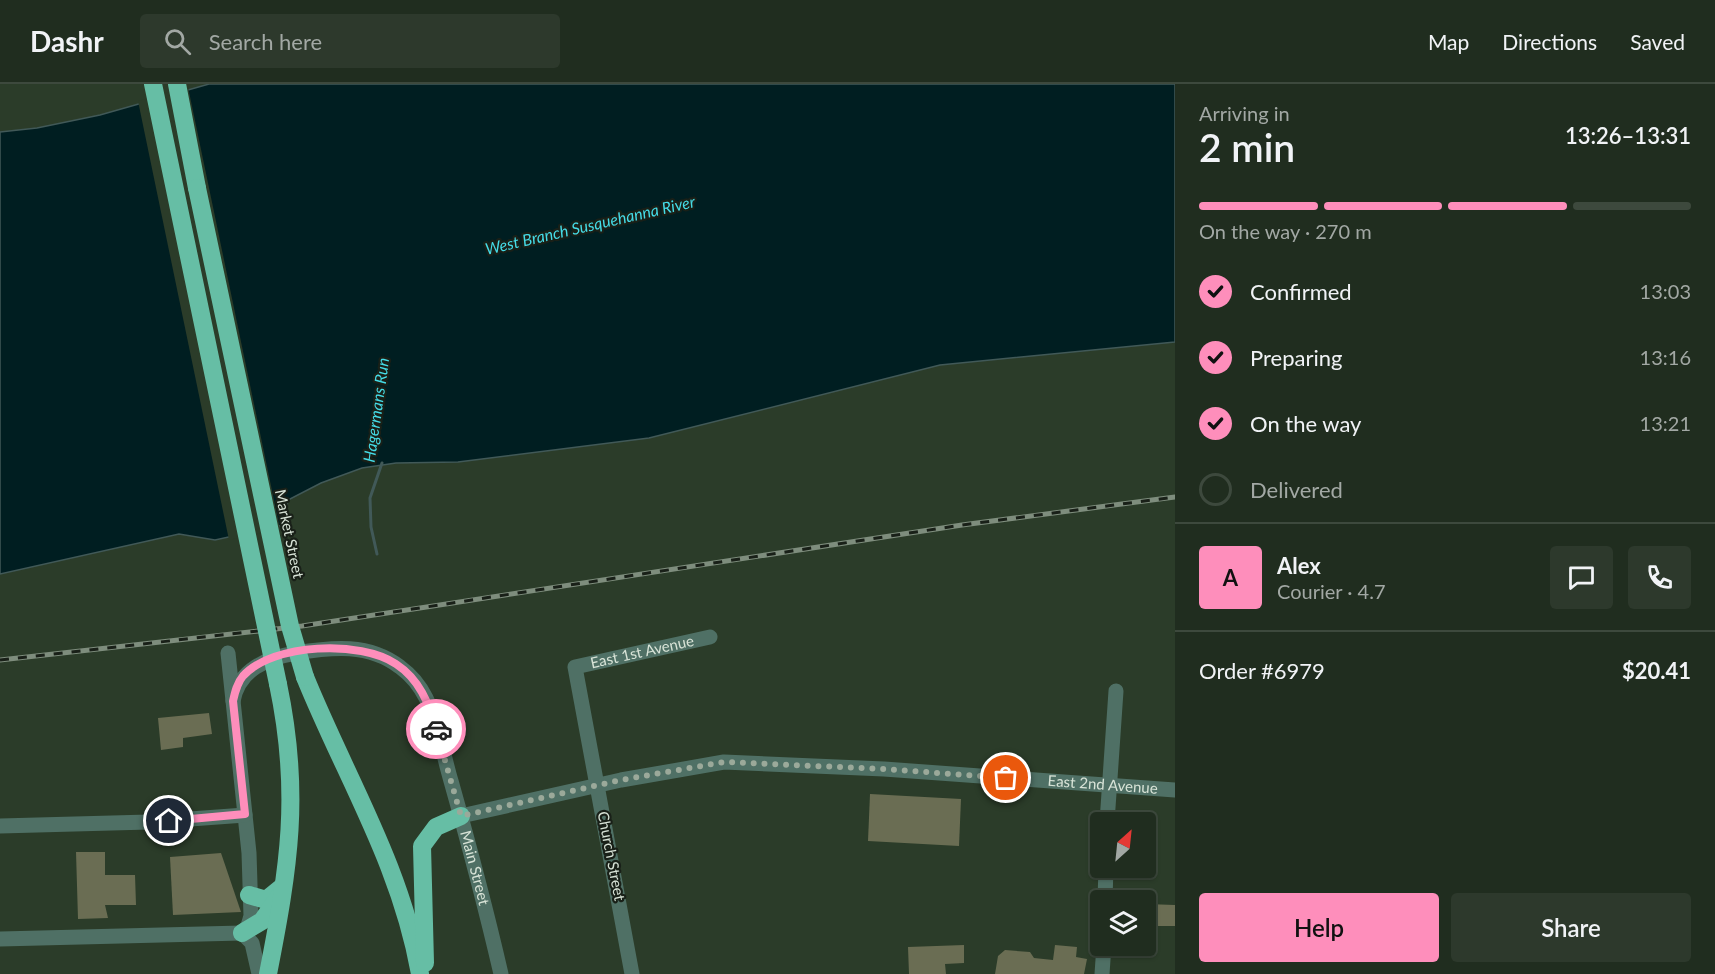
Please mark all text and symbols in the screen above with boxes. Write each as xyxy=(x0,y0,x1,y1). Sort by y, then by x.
search box xyxy=(140,14,560,68)
text: Dashr xyxy=(30,24,104,58)
icon: search xyxy=(161,25,194,58)
text: Search here xyxy=(209,28,322,55)
text: Map xyxy=(1428,29,1469,54)
text: Directions xyxy=(1502,29,1597,54)
text: Saved xyxy=(1630,29,1685,54)
text: Arriving in xyxy=(1199,101,1290,125)
text: 13:26–13:31 xyxy=(1565,122,1691,149)
text: 2 min xyxy=(1199,124,1295,170)
water label: West Branch Susquehanna River xyxy=(483,191,697,258)
text: On the way · 270 m xyxy=(1199,219,1372,243)
icon: check xyxy=(1199,275,1232,308)
text: Confirmed xyxy=(1250,278,1352,305)
text: 13:03 xyxy=(1640,279,1691,303)
icon: check xyxy=(1199,341,1232,374)
text: Preparing xyxy=(1250,344,1342,371)
text: 13:16 xyxy=(1640,345,1691,369)
water label: Hagermans Run xyxy=(359,356,392,463)
icon: check xyxy=(1199,407,1232,440)
text: On the way xyxy=(1250,410,1361,437)
text: 13:21 xyxy=(1640,411,1691,435)
text: Delivered xyxy=(1250,476,1343,503)
street label: Market Street xyxy=(272,488,308,580)
button: chat xyxy=(1550,546,1613,609)
button: phone xyxy=(1628,546,1691,609)
text: Alex xyxy=(1277,552,1321,579)
text: A xyxy=(1223,564,1238,591)
text: Courier · 4.7 xyxy=(1277,579,1386,603)
street label: East 1st Avenue xyxy=(588,631,695,671)
text: Order #6979 xyxy=(1199,657,1325,684)
text: $20.41 xyxy=(1622,657,1691,684)
courier xyxy=(406,699,466,759)
icon: car xyxy=(420,713,453,746)
pin xyxy=(980,752,1031,803)
icon: bag xyxy=(989,761,1022,794)
street label: East 2nd Avenue xyxy=(1047,771,1159,797)
pin xyxy=(143,795,194,846)
icon: home xyxy=(152,804,185,837)
street label: Church Street xyxy=(594,810,630,903)
north arrow xyxy=(1090,812,1156,878)
map controls xyxy=(1090,812,1156,956)
street label: Main Street xyxy=(457,828,494,908)
button: layers xyxy=(1090,890,1156,956)
button: Help xyxy=(1199,893,1439,962)
button: Share xyxy=(1451,893,1691,962)

